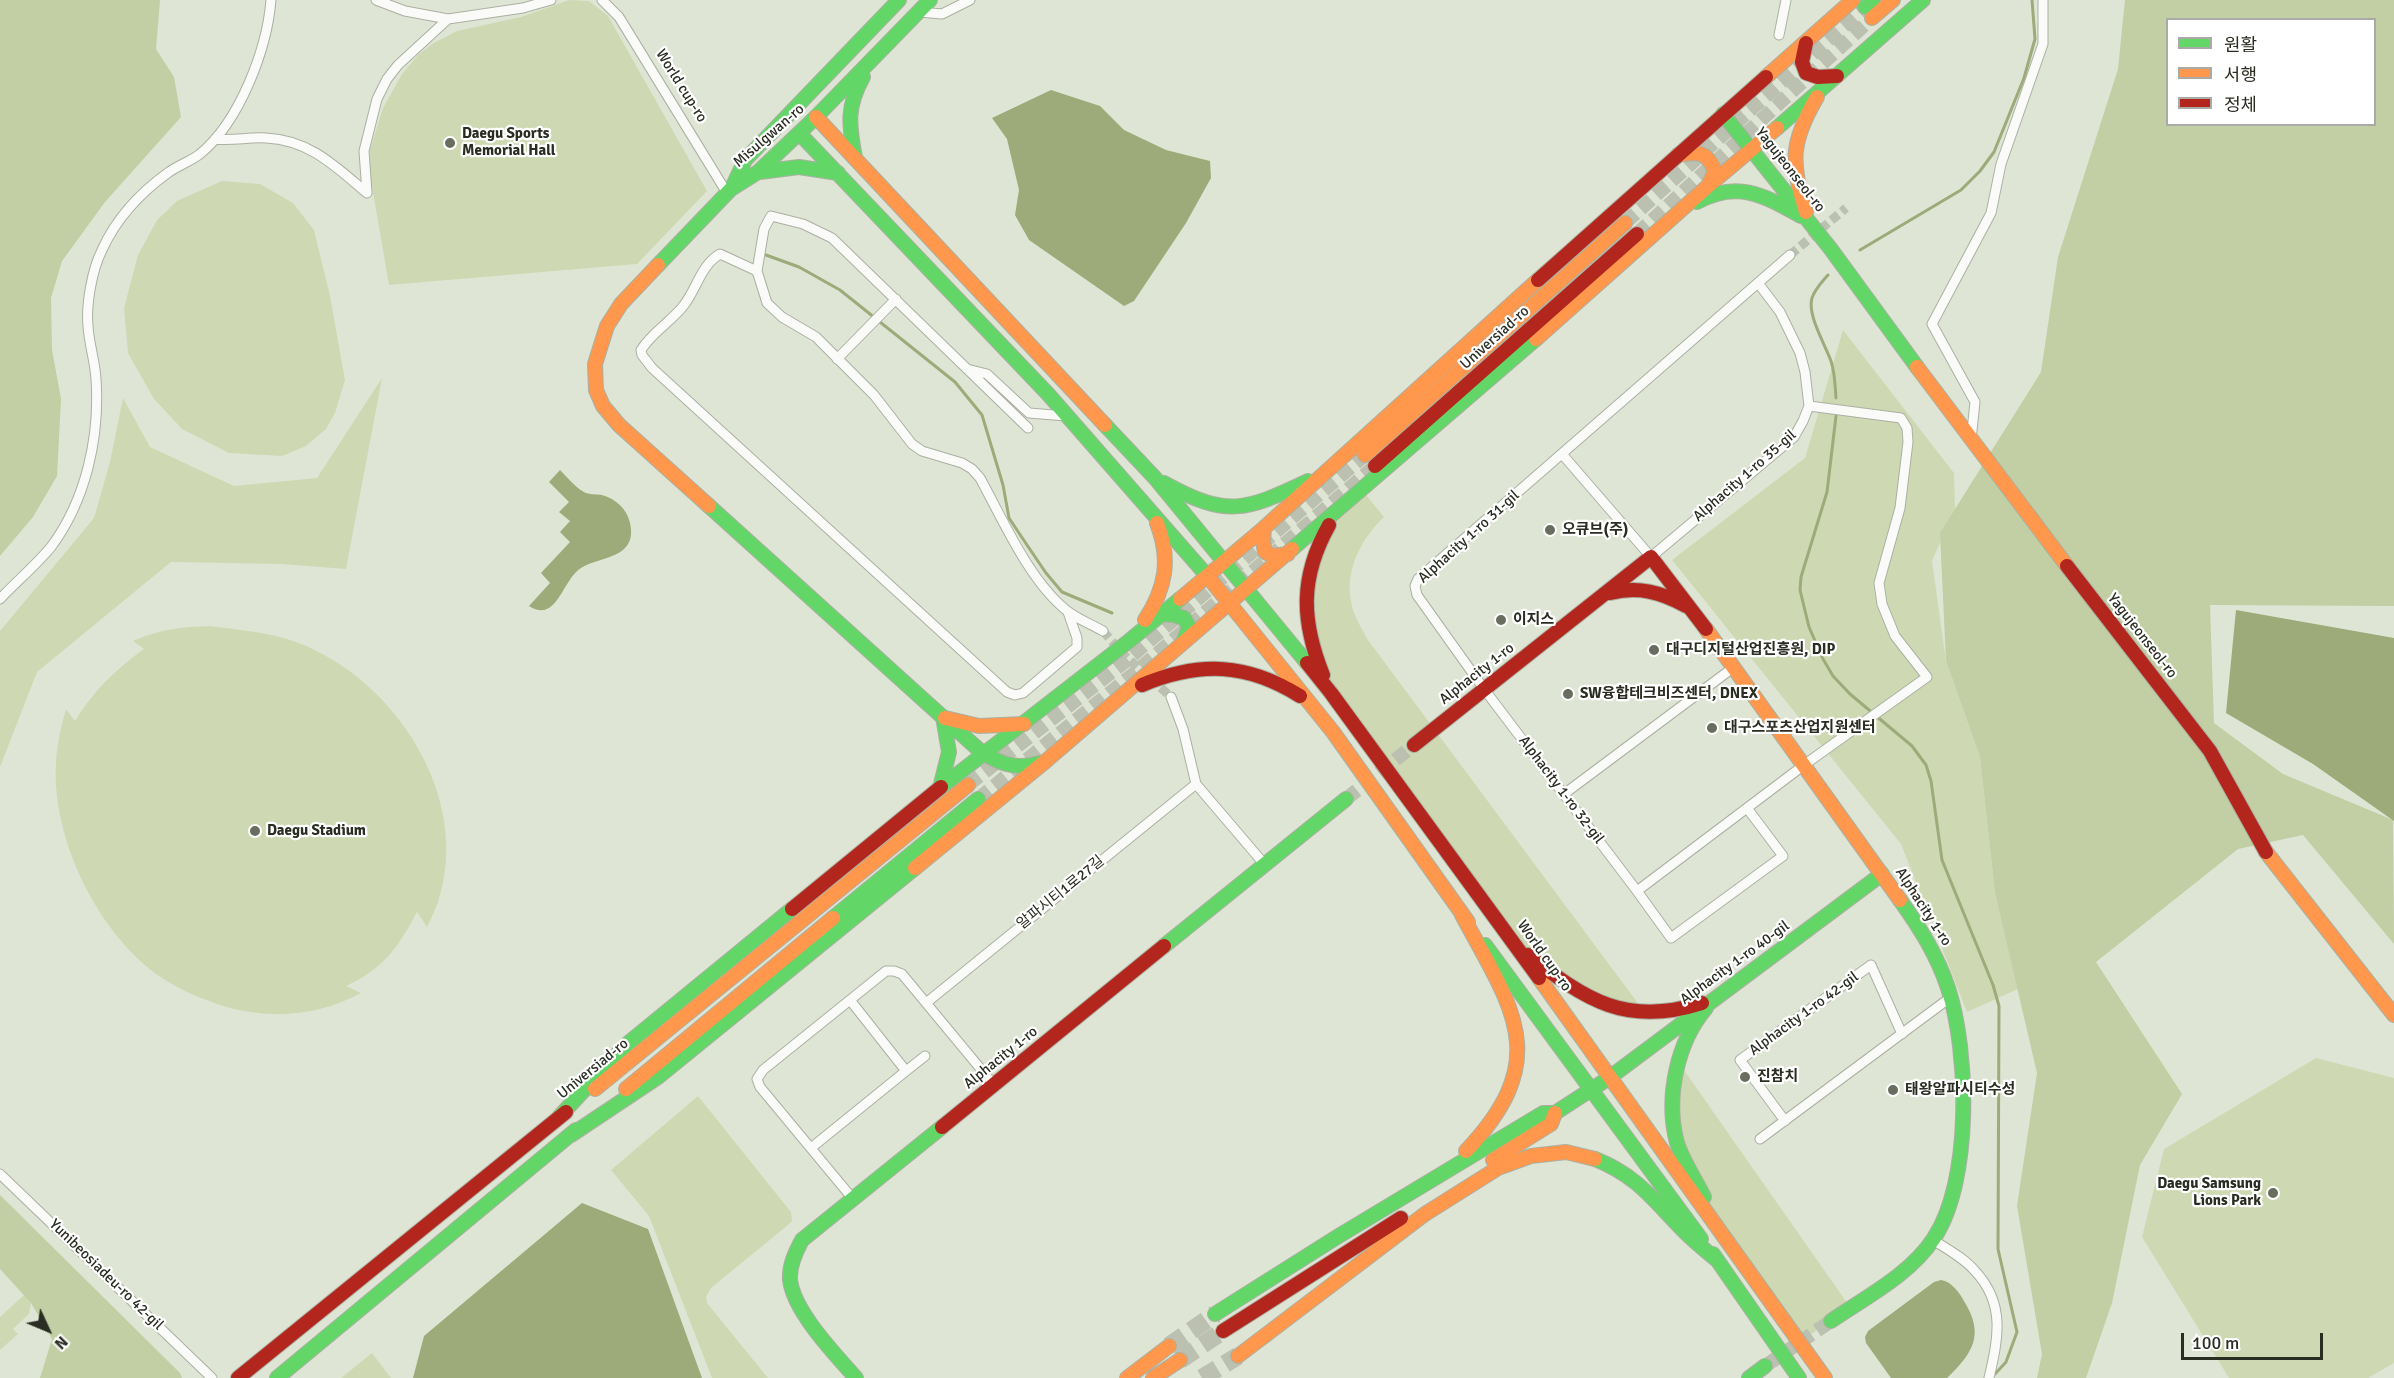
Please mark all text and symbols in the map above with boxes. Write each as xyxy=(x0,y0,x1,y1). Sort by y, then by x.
legend xyxy=(2166,18,2376,126)
text: 원활 xyxy=(2224,34,2257,56)
street label: World cup-ro xyxy=(651,46,711,126)
text: 서행 xyxy=(2224,64,2257,86)
text: 정체 xyxy=(2224,94,2257,116)
street label: Misulgwan-ro xyxy=(730,100,808,172)
street label: Yagujeonseol-ro xyxy=(1751,124,1829,216)
place label: Daegu Sports Memorial Hall xyxy=(462,125,556,160)
marker: Daegu Sports Memorial Hall xyxy=(443,136,457,150)
street label: Universiad-ro xyxy=(1457,302,1533,374)
street label: Alphacity 1-ro 35-gil xyxy=(1690,426,1800,526)
street label: Alphacity 1-ro 31-gil xyxy=(1415,487,1523,587)
place label: 오큐브(주) xyxy=(1562,521,1628,539)
marker: 오큐브(주) xyxy=(1543,523,1557,537)
street label: Yagujeonseol-ro xyxy=(2103,590,2181,682)
place label: 이지스 xyxy=(1513,611,1554,629)
marker: 이지스 xyxy=(1494,613,1508,627)
street label: Alphacity 1-ro xyxy=(1436,639,1518,709)
place label: 대구디지털산업진흥원, DIP xyxy=(1666,641,1835,659)
marker: 대구디지털산업진흥원, DIP xyxy=(1647,643,1661,657)
place label: SW융합테크비즈센터, DNEX xyxy=(1580,685,1758,703)
marker: SW융합테크비즈센터, DNEX xyxy=(1561,687,1575,701)
place label: 대구스포츠산업지원센터 xyxy=(1724,719,1876,737)
marker: 대구스포츠산업지원센터 xyxy=(1705,721,1719,735)
street label: Alphacity 1-ro 32-gil xyxy=(1514,732,1608,848)
place label: Daegu Stadium xyxy=(267,822,366,840)
marker: Daegu Stadium xyxy=(248,824,262,838)
street label: 알파시티1로27길 xyxy=(1014,852,1108,934)
street label: Alphacity 1-ro xyxy=(1891,864,1955,950)
street label: World cup-ro xyxy=(1513,917,1575,995)
street label: Alphacity 1-ro 40-gil xyxy=(1677,917,1793,1009)
street label: Alphacity 1-ro 42-gil xyxy=(1746,968,1862,1060)
street label: Alphacity 1-ro xyxy=(960,1023,1042,1093)
street label: Universiad-ro xyxy=(554,1035,632,1103)
place label: 진참치 xyxy=(1757,1068,1798,1086)
marker: 진참치 xyxy=(1738,1070,1752,1084)
place label: 태왕알파시티수성 xyxy=(1905,1081,2015,1099)
marker: 태왕알파시티수성 xyxy=(1886,1083,1900,1097)
place label: Daegu Samsung Lions Park xyxy=(2157,1175,2261,1210)
marker: Daegu Samsung Lions Park xyxy=(2266,1186,2280,1200)
street label: Yunibeosiadeu-ro 42-gil xyxy=(45,1216,167,1334)
north arrow xyxy=(18,1300,78,1360)
scale bar xyxy=(2184,1321,2326,1359)
text: N xyxy=(50,1332,72,1353)
text: 100 m xyxy=(2192,1332,2239,1354)

